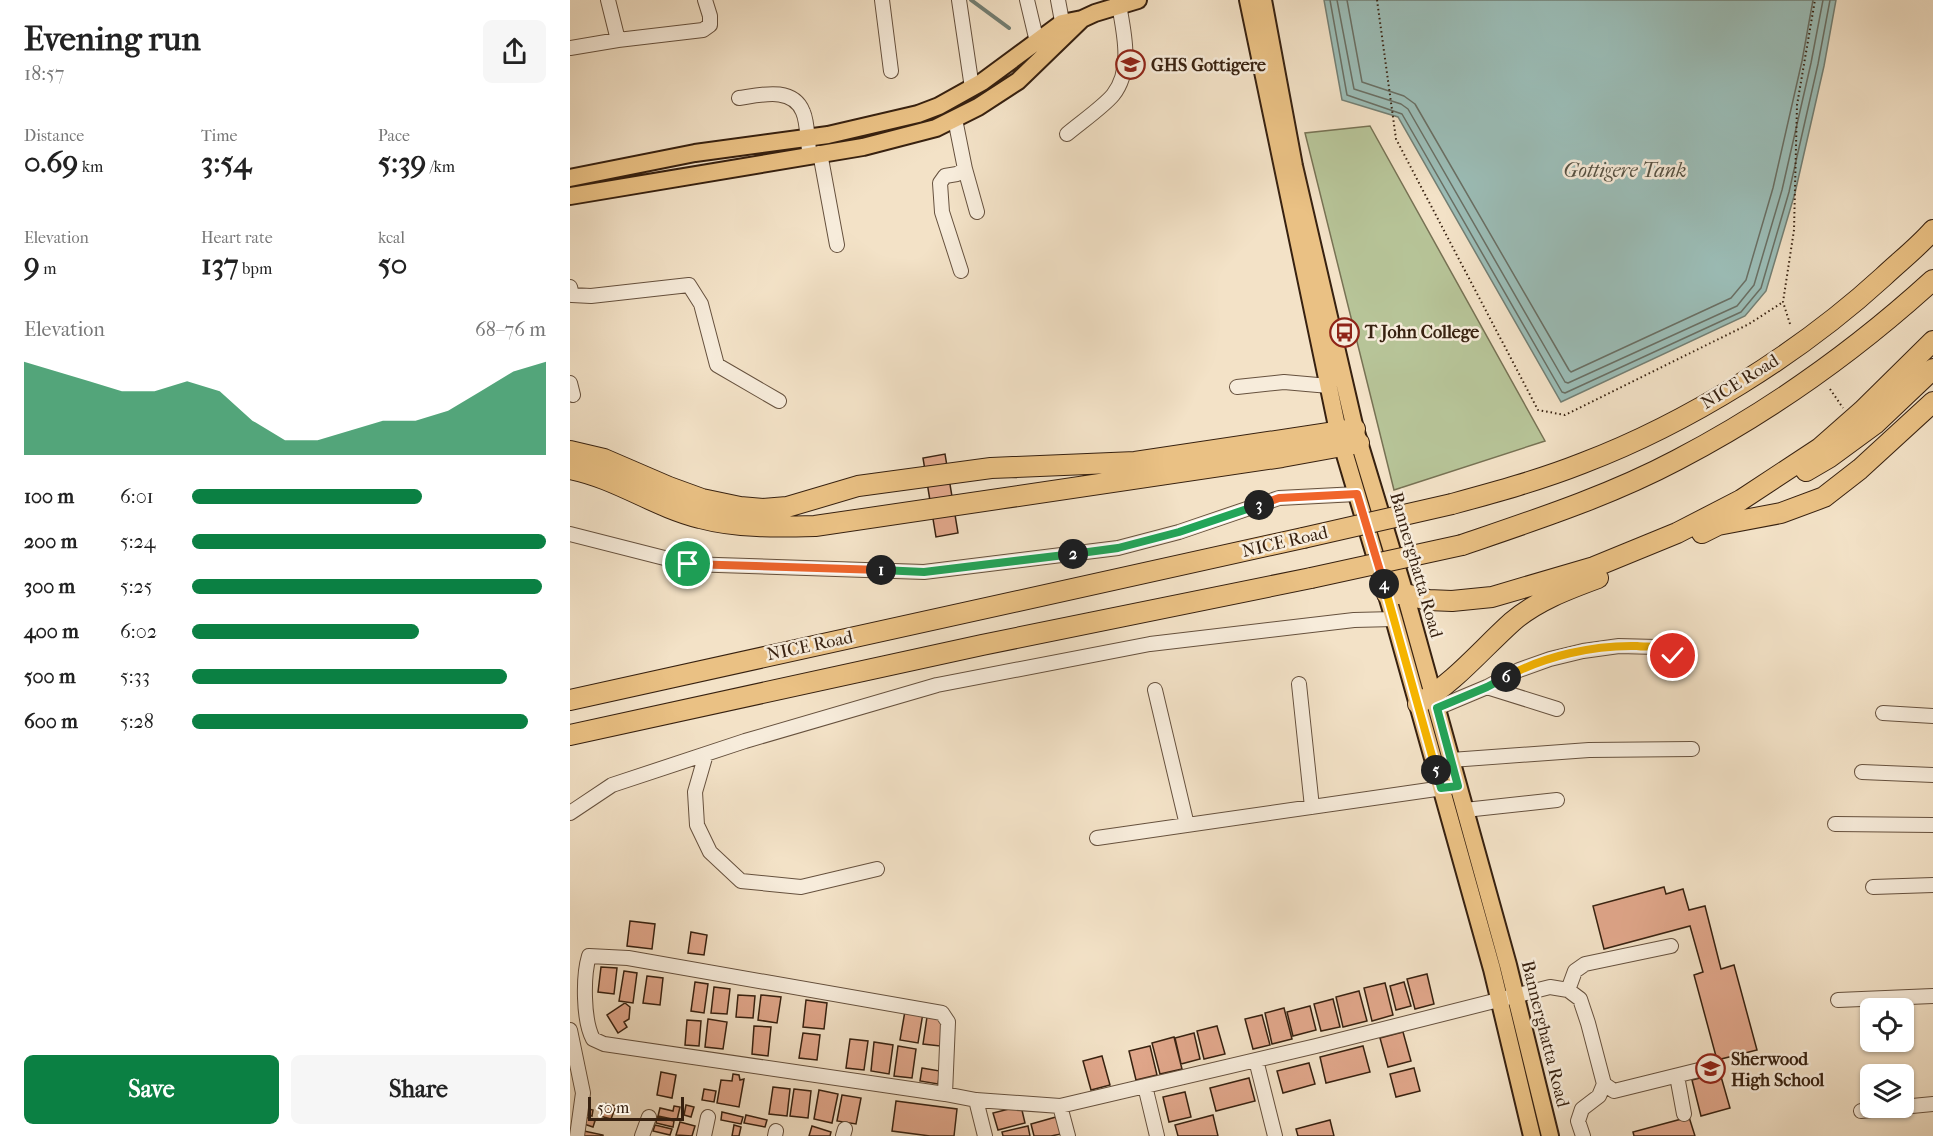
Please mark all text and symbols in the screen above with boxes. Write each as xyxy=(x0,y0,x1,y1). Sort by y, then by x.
text: Evening run xyxy=(24,20,201,59)
button: share xyxy=(483,20,546,83)
school or university icon: GHS Gottigere xyxy=(1114,49,1146,81)
place label: GHS Gottigere xyxy=(1151,55,1266,76)
text: 18:57 xyxy=(24,62,64,85)
text: Distance xyxy=(24,126,84,145)
text: Time xyxy=(201,126,237,145)
text: Pace xyxy=(378,126,410,145)
text: 0.69 xyxy=(24,145,78,180)
text: 3:54 xyxy=(201,145,251,180)
text: 5:39 xyxy=(378,145,426,180)
text: km xyxy=(78,157,103,176)
text: /km xyxy=(426,157,455,176)
water label: Gottigere Tank xyxy=(1564,159,1686,182)
text: Elevation xyxy=(24,228,89,247)
text: Heart rate xyxy=(201,228,273,247)
text: kcal xyxy=(378,228,405,247)
text: 9 xyxy=(24,247,40,282)
text: 137 xyxy=(201,247,239,282)
text: 50 xyxy=(378,247,407,282)
text: m xyxy=(40,259,56,278)
text: bpm xyxy=(239,259,272,278)
bus stop icon: T John College xyxy=(1328,316,1360,348)
text: Elevation xyxy=(24,318,105,341)
text: 68–76 m xyxy=(475,318,546,341)
place label: T John College xyxy=(1364,322,1479,343)
street label: NICE Road xyxy=(1697,350,1783,414)
text: 100 m xyxy=(24,485,74,508)
text: 6:01 xyxy=(120,485,154,508)
pin: 3 xyxy=(1244,490,1274,520)
street label: Bannerghatta Road xyxy=(1385,490,1447,640)
text: 3 xyxy=(1256,495,1262,514)
street label: NICE Road xyxy=(1240,522,1330,562)
text: 200 m xyxy=(24,530,77,553)
text: 5:24 xyxy=(120,530,156,553)
pin xyxy=(662,538,713,589)
pin: 2 xyxy=(1058,539,1088,569)
text: 2 xyxy=(1069,544,1077,563)
icon: arrive xyxy=(671,547,704,580)
pin: 1 xyxy=(866,555,896,585)
text: 1 xyxy=(878,560,884,579)
pin: 4 xyxy=(1369,569,1399,599)
text: 4 xyxy=(1379,574,1389,593)
text: 300 m xyxy=(24,575,75,598)
text: 5:25 xyxy=(120,575,152,598)
text: 400 m xyxy=(24,620,79,643)
text: 6:02 xyxy=(120,620,157,643)
street label: NICE Road xyxy=(765,627,855,665)
pin xyxy=(1647,630,1698,681)
icon: check xyxy=(1656,639,1689,672)
pin: 6 xyxy=(1491,662,1521,692)
text: 500 m xyxy=(24,665,76,688)
text: 5:33 xyxy=(120,665,150,688)
text: 6 xyxy=(1502,667,1510,686)
text: 600 m xyxy=(24,710,78,733)
text: 5:28 xyxy=(120,710,154,733)
pin: 5 xyxy=(1421,755,1451,785)
text: 5 xyxy=(1433,760,1439,779)
street label: Bannerghatta Road xyxy=(1517,958,1573,1110)
map controls xyxy=(1860,998,1914,1118)
button: locate xyxy=(1860,998,1914,1052)
place label: Sherwood High School xyxy=(1731,1049,1825,1091)
school or university icon: Sherwood High School xyxy=(1694,1053,1726,1085)
button: Save xyxy=(24,1055,279,1124)
button: Share xyxy=(291,1055,546,1124)
button: layers xyxy=(1860,1064,1914,1118)
scale bar xyxy=(588,1094,684,1122)
text: 50 m xyxy=(597,1098,629,1117)

